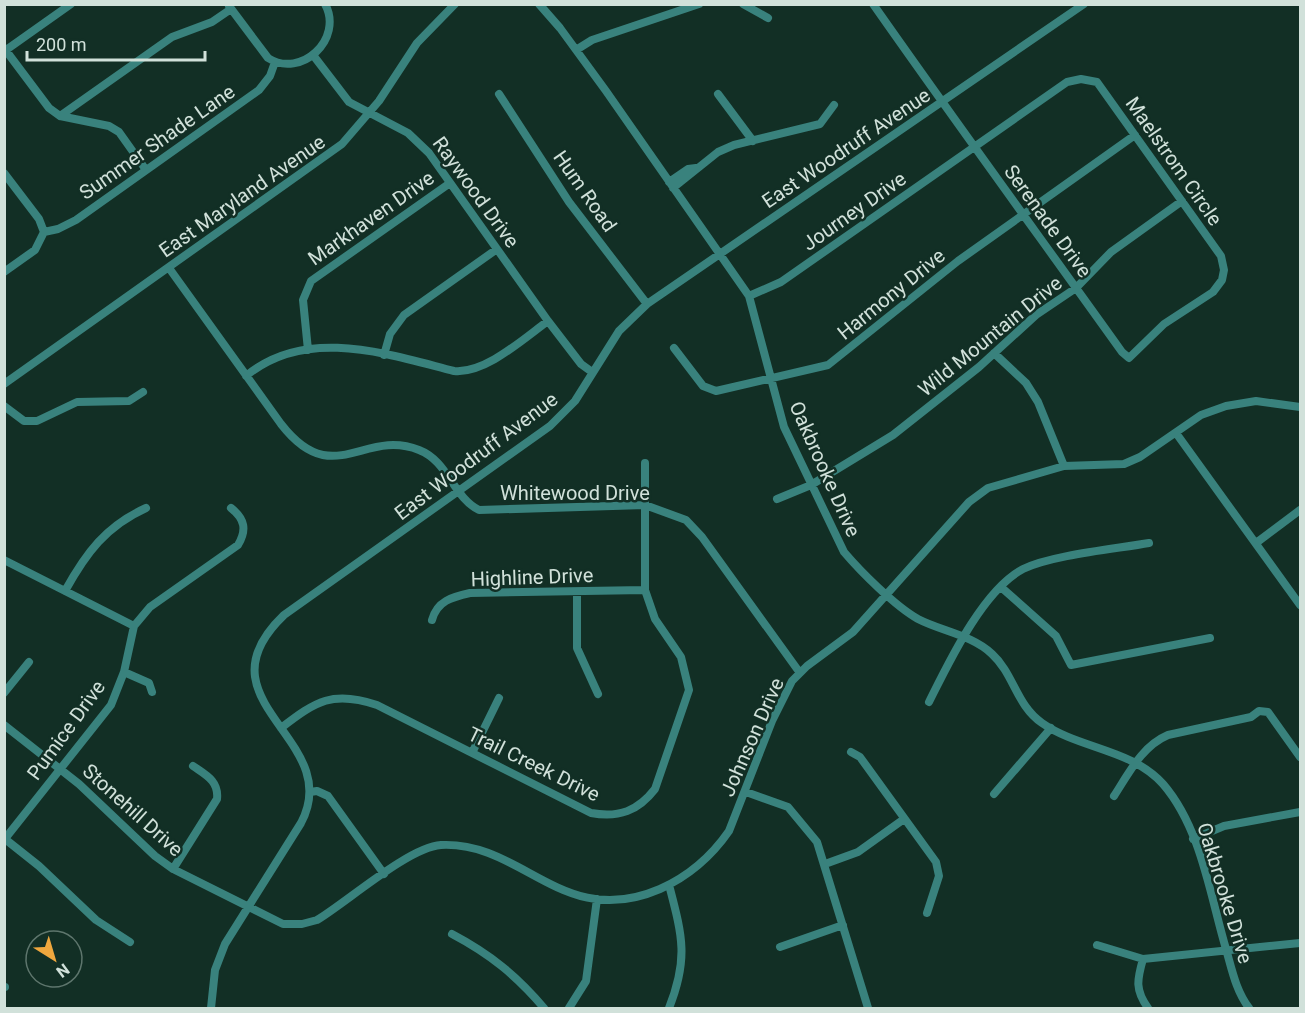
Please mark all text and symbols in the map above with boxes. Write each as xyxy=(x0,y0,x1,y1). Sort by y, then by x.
scale bar xyxy=(27,24,206,62)
text: 200 m xyxy=(36,34,87,55)
street label: Summer Shade Lane xyxy=(75,79,239,205)
street label: East Woodruff Avenue xyxy=(757,83,935,213)
street label: Maelstrom Circle xyxy=(1121,92,1227,230)
street label: East Maryland Avenue xyxy=(154,130,330,262)
street label: Raywood Drive xyxy=(428,132,524,252)
street label: Hum Road xyxy=(548,146,622,236)
street label: Serenade Drive xyxy=(999,160,1097,282)
street label: Markhaven Drive xyxy=(303,166,439,270)
street label: Journey Drive xyxy=(798,166,910,256)
street label: Harmony Drive xyxy=(832,243,950,345)
street label: Wild Mountain Drive xyxy=(913,271,1067,401)
street label: East Woodruff Avenue xyxy=(390,387,562,525)
street label: Oakbrooke Drive xyxy=(784,398,866,540)
street label: Whitewood Drive xyxy=(500,481,650,505)
street label: Highline Drive xyxy=(470,563,594,591)
street label: Johnson Drive xyxy=(715,674,789,800)
street label: Pumice Drive xyxy=(22,676,110,784)
street label: Trail Creek Drive xyxy=(464,722,604,806)
street label: Stonehill Drive xyxy=(78,759,188,861)
street label: Oakbrooke Drive xyxy=(1192,820,1258,966)
north arrow xyxy=(24,929,84,989)
text: N xyxy=(52,960,73,982)

